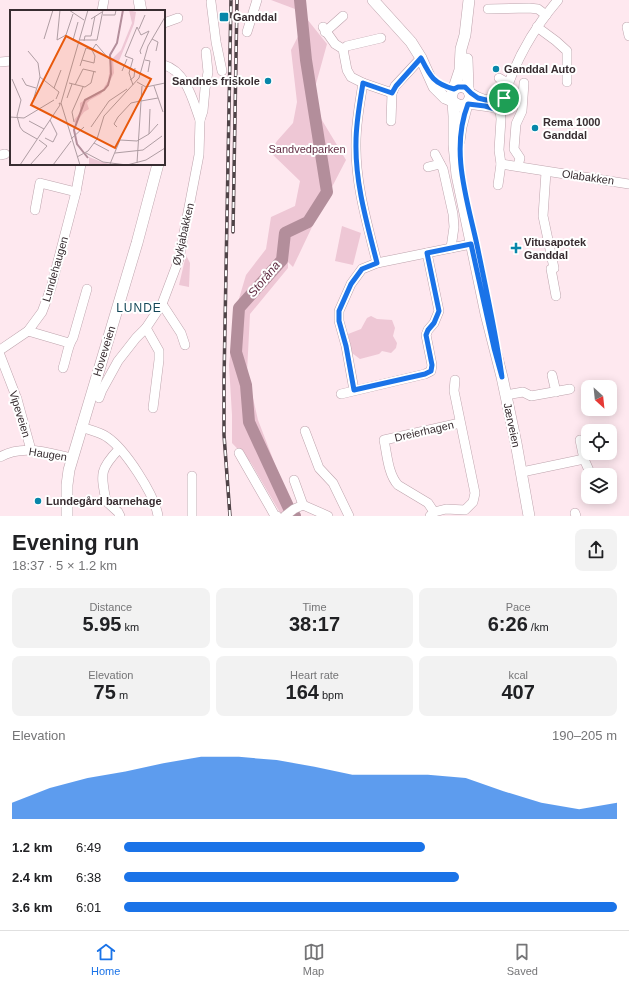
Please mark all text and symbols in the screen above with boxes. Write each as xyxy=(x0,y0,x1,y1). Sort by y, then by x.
inset map xyxy=(10,10,165,165)
marker: Ganddal xyxy=(218,11,230,23)
place label: Ganddal xyxy=(233,11,277,23)
place label: Ganddal Auto xyxy=(504,63,576,75)
marker: Ganddal Auto xyxy=(491,64,501,74)
place label: Sandnes friskole xyxy=(172,75,260,87)
marker: Sandnes friskole xyxy=(263,76,273,86)
pin xyxy=(487,81,521,115)
icon: arrive xyxy=(493,87,515,109)
place label: Rema 1000 Ganddal xyxy=(543,116,601,141)
marker: Rema 1000 Ganddal xyxy=(530,123,540,133)
park label: Sandvedparken xyxy=(268,143,346,155)
street label: Olabakken xyxy=(561,167,615,187)
street label: Øykjabakken xyxy=(170,202,196,266)
street label: Lundehaugen xyxy=(40,235,70,303)
place label: Vitusapotek Ganddal xyxy=(524,236,587,261)
marker: Vitusapotek Ganddal xyxy=(511,243,521,253)
water label: Storåna xyxy=(245,258,283,300)
district label: LUNDE xyxy=(116,301,162,315)
street label: Hoveveien xyxy=(91,324,117,378)
north arrow xyxy=(581,380,617,416)
map controls xyxy=(581,380,617,504)
street label: Vipeveien xyxy=(7,389,33,439)
street label: Jærveien xyxy=(501,402,523,448)
street label: Dreierhagen xyxy=(393,418,455,444)
button: locate xyxy=(581,424,617,460)
street label: Haugen xyxy=(28,445,68,463)
button: layers xyxy=(581,468,617,504)
place label: Lundegård barnehage xyxy=(46,495,162,507)
marker: Lundegård barnehage xyxy=(33,496,43,506)
button: share xyxy=(575,529,617,571)
text: Evening run xyxy=(12,530,139,555)
text: 18:37 · 5 × 1.2 km xyxy=(12,558,117,573)
text: Distance xyxy=(89,601,132,613)
text: Time xyxy=(302,601,327,613)
text: Pace xyxy=(506,601,531,613)
text: 5.95 xyxy=(82,613,121,635)
text: 38:17 xyxy=(289,613,340,635)
text: 6:26 xyxy=(488,613,528,635)
text: km xyxy=(121,621,139,633)
text: /km xyxy=(528,621,549,633)
text: Elevation xyxy=(88,669,133,681)
text: Heart rate xyxy=(290,669,339,681)
text: kcal xyxy=(508,669,528,681)
text: 75 xyxy=(94,681,116,703)
text: 164 xyxy=(286,681,319,703)
text: 407 xyxy=(501,681,535,703)
text: m xyxy=(116,689,128,701)
text: bpm xyxy=(319,689,343,701)
text: Elevation xyxy=(12,728,65,743)
text: 190–205 m xyxy=(552,728,617,743)
text: 1.2 km xyxy=(12,840,52,855)
text: 6:49 xyxy=(76,840,101,855)
text: 2.4 km xyxy=(12,870,52,885)
text: 6:38 xyxy=(76,870,101,885)
text: 3.6 km xyxy=(12,900,52,915)
text: 6:01 xyxy=(76,900,101,915)
tab: Home xyxy=(91,941,120,977)
tab: Map xyxy=(303,941,325,977)
tab: Saved xyxy=(507,941,538,977)

